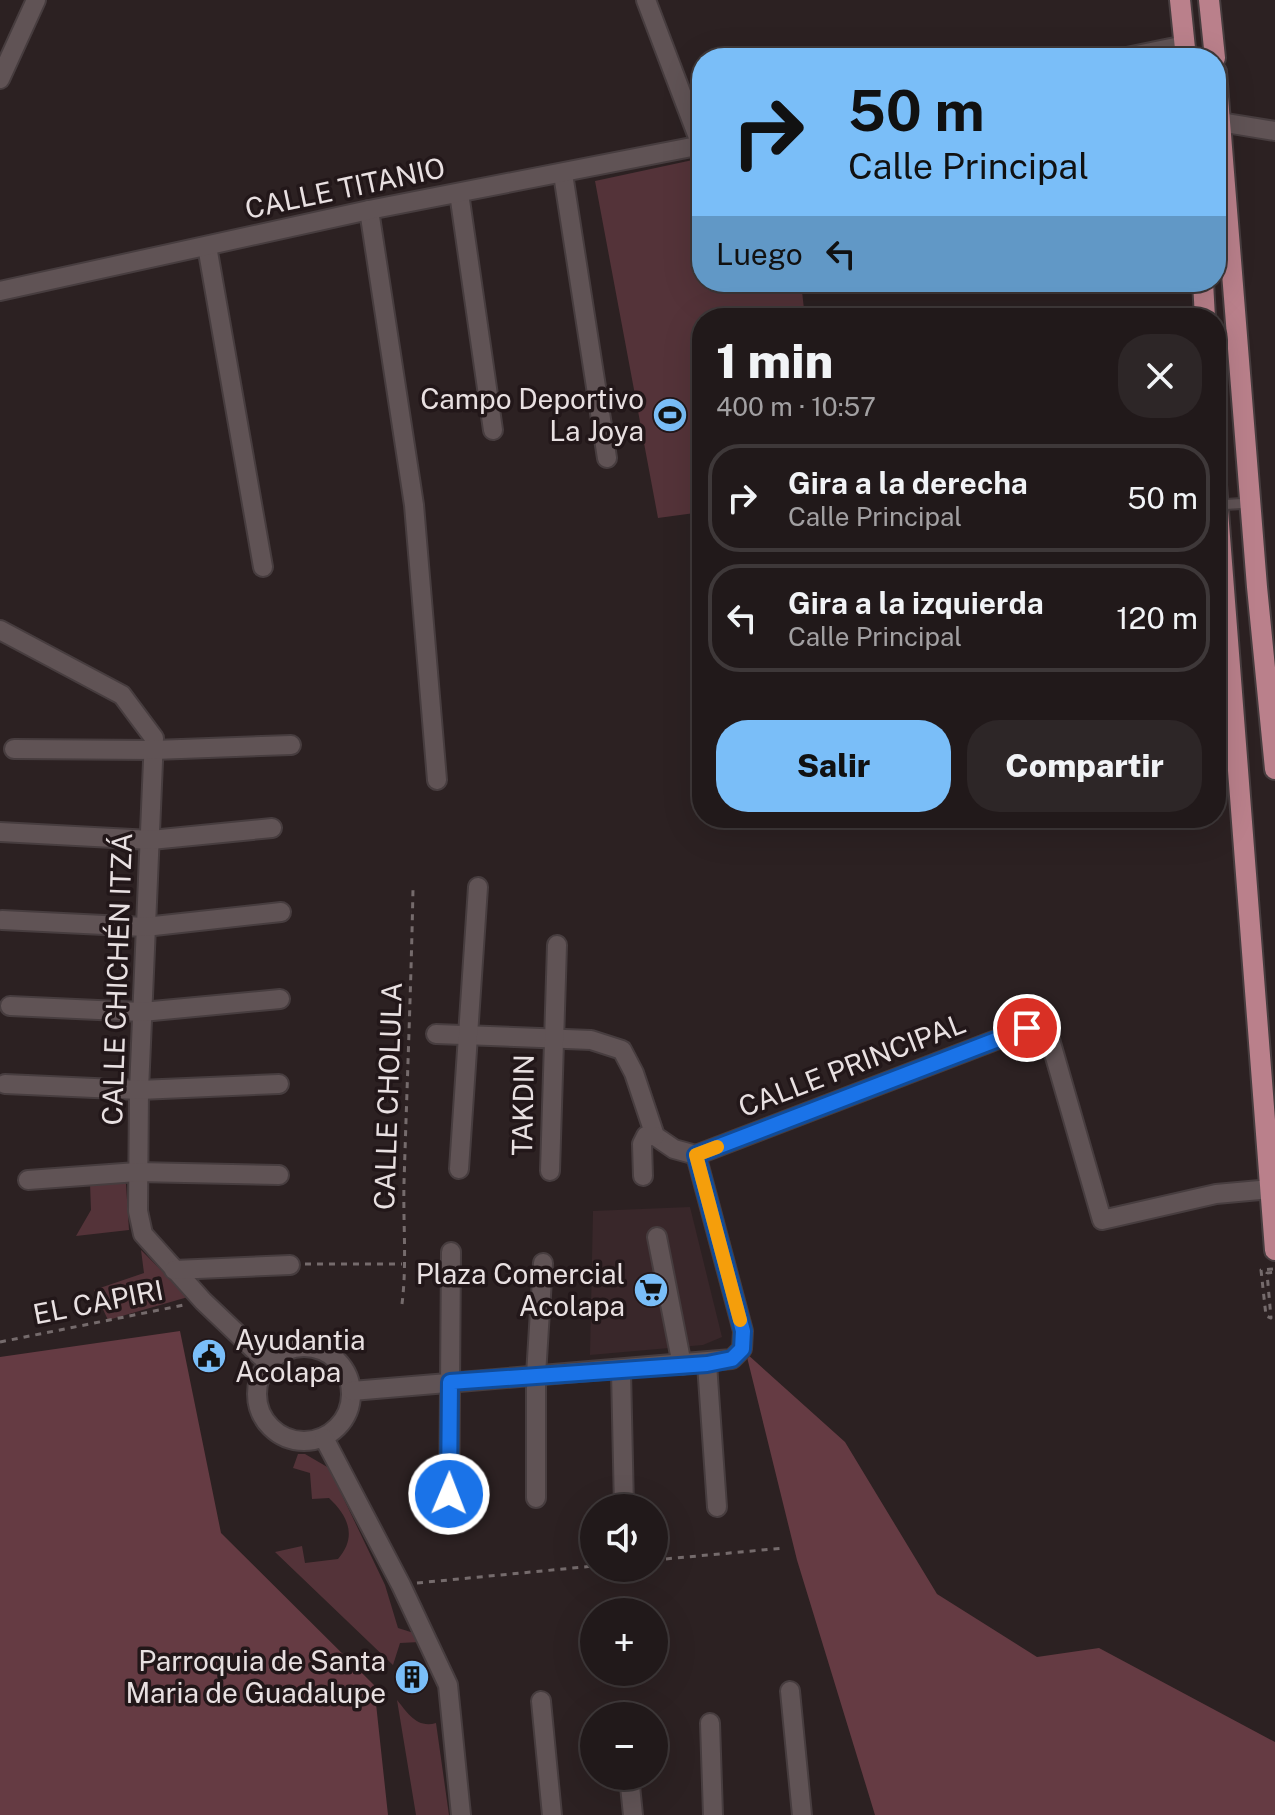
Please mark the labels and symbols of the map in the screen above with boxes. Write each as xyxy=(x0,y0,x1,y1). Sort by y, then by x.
street label: CALLE TITANIO xyxy=(242,150,448,225)
place label: Campo Deportivo La Joya xyxy=(420,382,644,447)
sports icon: Campo Deportivo La Joya xyxy=(651,396,689,434)
street label: CALLE CHICHÉN ITZÁ xyxy=(95,832,138,1126)
street label: CALLE CHOLULA xyxy=(367,981,408,1211)
pin xyxy=(993,994,1061,1062)
street label: CALLE PRINCIPAL xyxy=(734,1006,970,1123)
street label: TAKDIN xyxy=(505,1054,540,1156)
place label: Plaza Comercial Acolapa xyxy=(416,1257,625,1322)
supermarket icon: Plaza Comercial Acolapa xyxy=(632,1271,670,1309)
street label: EL CAPIRI xyxy=(30,1273,166,1330)
place label: Ayudantia Acolapa xyxy=(235,1323,365,1388)
public building icon: Ayudantia Acolapa xyxy=(190,1337,228,1375)
position arrow xyxy=(407,1452,491,1536)
place label: Parroquia de Santa Maria de Guadalupe xyxy=(125,1644,386,1709)
building icon: Parroquia de Santa Maria de Guadalupe xyxy=(393,1658,431,1696)

